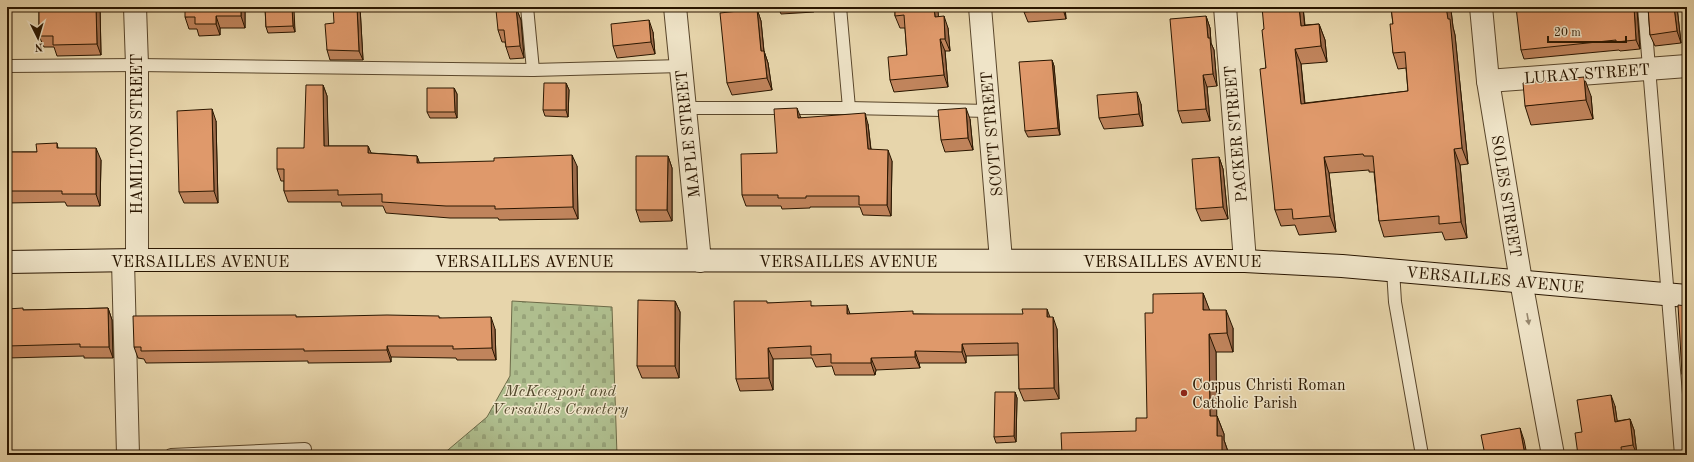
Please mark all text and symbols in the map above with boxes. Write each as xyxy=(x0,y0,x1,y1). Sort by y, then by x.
north arrow xyxy=(18,18,58,58)
scale bar xyxy=(1548,18,1626,44)
text: 20 m xyxy=(1554,27,1581,39)
text: N xyxy=(33,41,43,52)
street label: HAMILTON STREET xyxy=(130,54,146,215)
street label: LURAY STREET xyxy=(1524,63,1651,87)
street label: PACKER STREET xyxy=(1223,65,1251,203)
street label: MAPLE STREET xyxy=(674,69,704,199)
street label: SCOTT STREET xyxy=(980,71,1006,197)
street label: SOLES STREET xyxy=(1487,134,1523,259)
street label: VERSAILLES AVENUE xyxy=(111,255,289,271)
street label: VERSAILLES AVENUE xyxy=(435,255,613,271)
street label: VERSAILLES AVENUE xyxy=(759,255,937,271)
street label: VERSAILLES AVENUE xyxy=(1083,255,1261,271)
street label: VERSAILLES AVENUE xyxy=(1405,265,1584,297)
one-way arrow xyxy=(1525,313,1531,326)
place label: Corpus Christi Roman Catholic Parish xyxy=(1192,378,1346,412)
park label: McKeesport and Versailles Cemetery xyxy=(492,384,629,418)
marker: Corpus Christi Roman Catholic Parish xyxy=(1179,388,1189,398)

